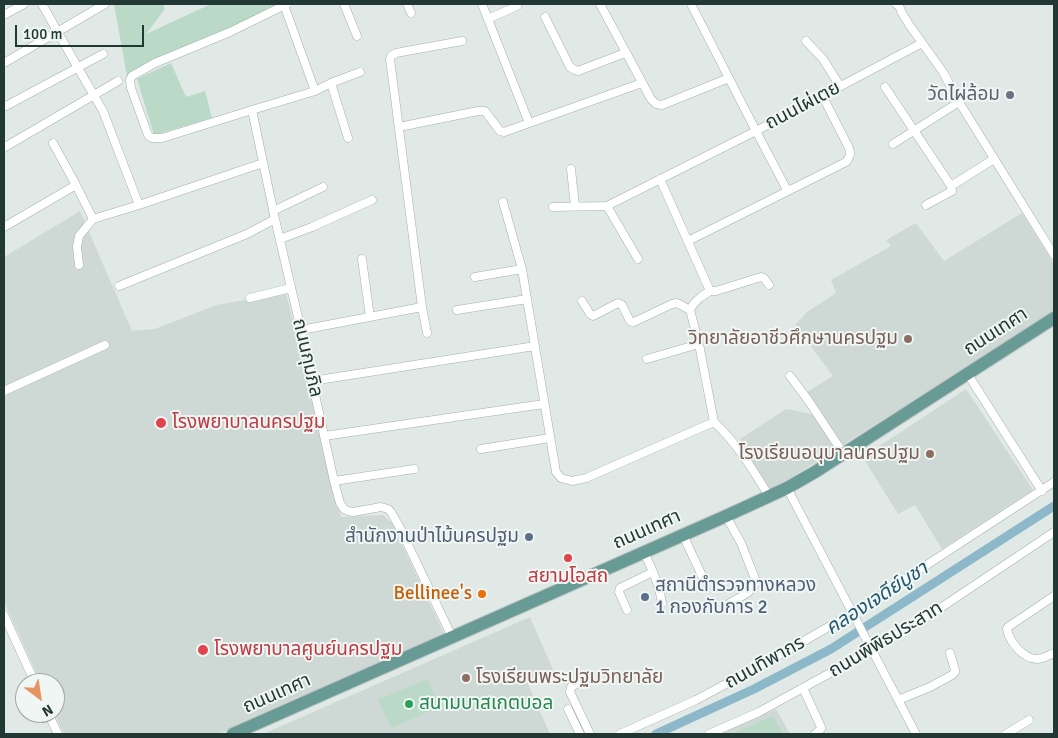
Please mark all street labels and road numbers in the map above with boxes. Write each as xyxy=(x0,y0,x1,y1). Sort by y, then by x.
street label: ถนนไผ่เตย xyxy=(762,77,844,135)
street label: ถนนเทศา xyxy=(960,303,1032,361)
street label: ถนนกุมภิล xyxy=(287,316,327,400)
street label: ถนนเทศา xyxy=(610,505,684,555)
street label: ถนนพิพิธประสาท xyxy=(825,597,947,683)
street label: ถนนทิพากร xyxy=(721,632,809,694)
street label: ถนนเทศา xyxy=(240,669,314,719)

